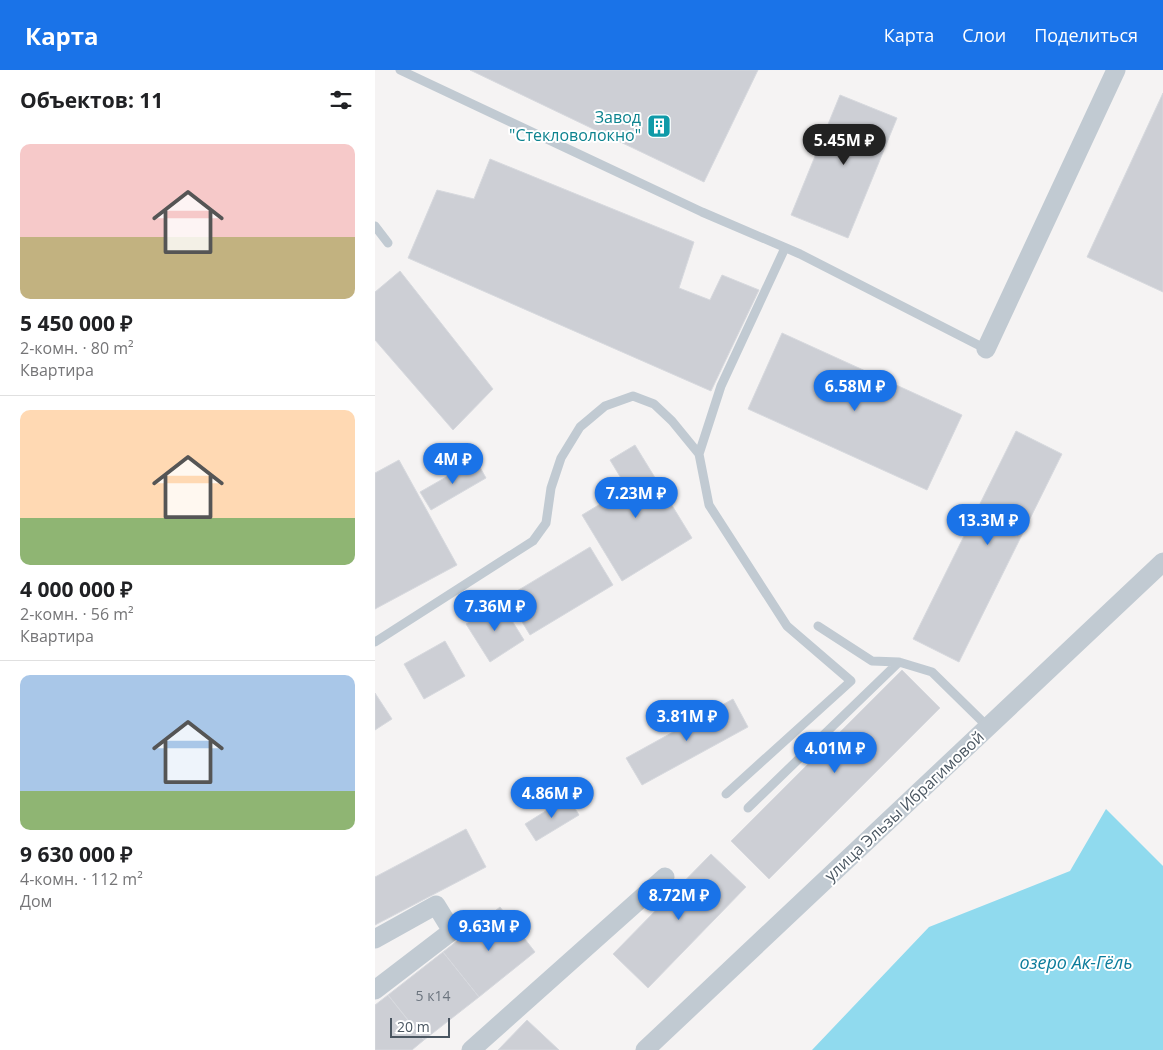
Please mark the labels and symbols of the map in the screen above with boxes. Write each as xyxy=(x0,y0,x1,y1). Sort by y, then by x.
place label: Завод "Стекловолокно" xyxy=(509,106,641,146)
building icon: Завод "Стекловолокно" xyxy=(646,113,672,139)
pin: 5.45M ₽ xyxy=(798,124,890,166)
pin: 6.58M ₽ xyxy=(809,370,901,412)
pin: 4M ₽ xyxy=(423,442,483,485)
pin: 7.23M ₽ xyxy=(590,476,682,519)
pin: 13.3M ₽ xyxy=(942,504,1034,546)
pin: 7.36M ₽ xyxy=(449,590,541,632)
pin: 3.81M ₽ xyxy=(641,700,733,742)
street label: улица Эльзы Ибрагимовой xyxy=(819,726,989,886)
pin: 4.01M ₽ xyxy=(789,732,881,774)
pin: 4.86M ₽ xyxy=(506,776,598,819)
pin: 8.72M ₽ xyxy=(633,878,725,921)
pin: 9.63M ₽ xyxy=(443,910,535,952)
water label: озеро Ак-Гёль xyxy=(1019,950,1133,974)
house number: 5 к14 xyxy=(416,986,450,1005)
scale bar xyxy=(390,1015,450,1038)

